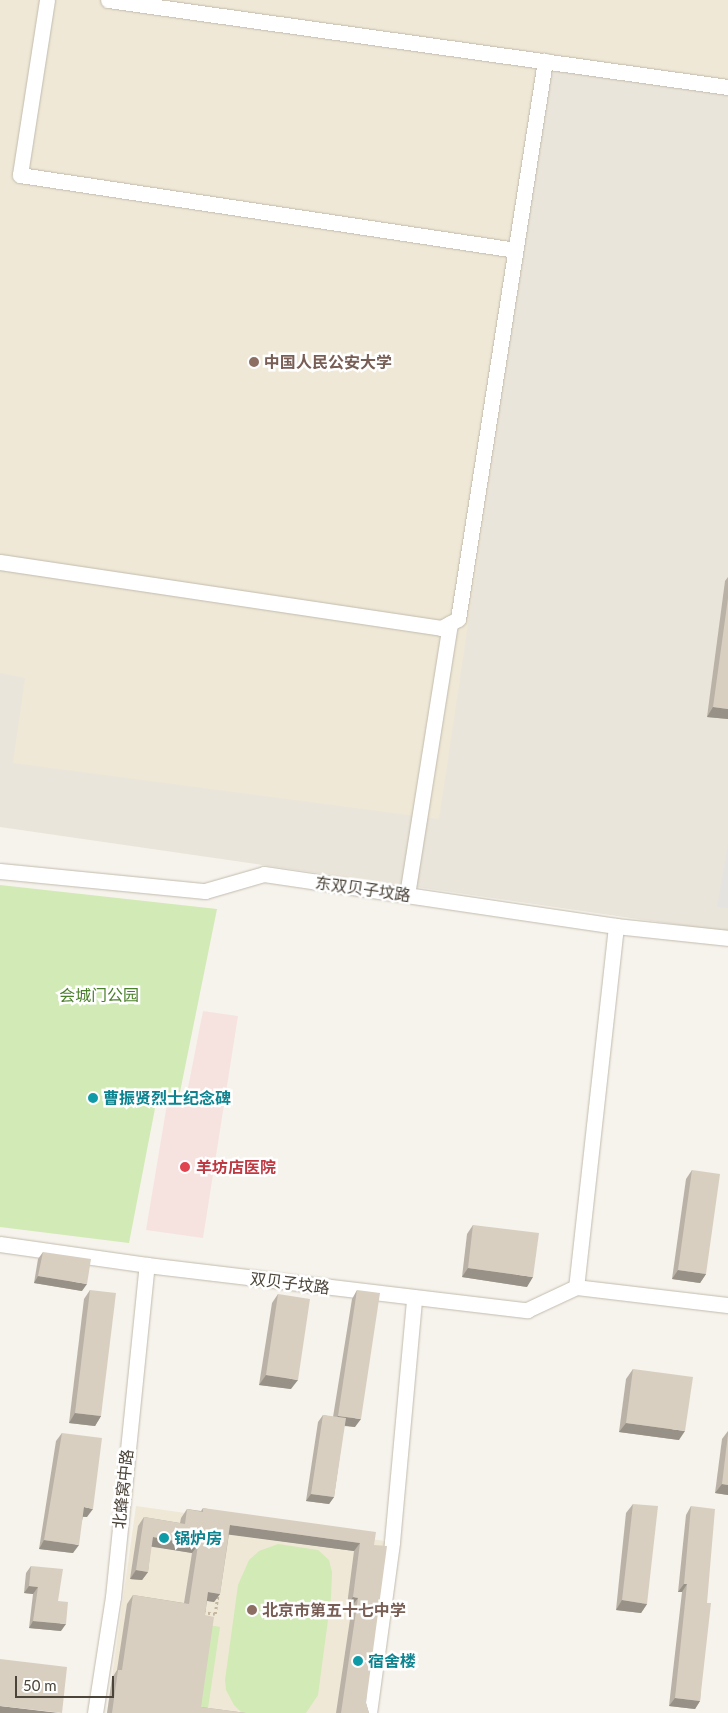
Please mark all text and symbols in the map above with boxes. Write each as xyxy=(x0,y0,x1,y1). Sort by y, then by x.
place label: 中国人民公安大学 xyxy=(264,352,392,372)
marker: 中国人民公安大学 xyxy=(248,356,260,368)
street label: 东双贝子坟路 xyxy=(314,873,412,905)
park label: 会城门公园 xyxy=(59,985,139,1005)
place label: 曹振贤烈士纪念碑 xyxy=(103,1088,231,1108)
marker: 曹振贤烈士纪念碑 xyxy=(87,1092,99,1104)
place label: 羊坊店医院 xyxy=(196,1157,276,1177)
marker: 羊坊店医院 xyxy=(178,1160,192,1174)
street label: 双贝子坟路 xyxy=(249,1269,331,1297)
street label: 北蜂窝中路 xyxy=(109,1448,137,1530)
place label: 锅炉房 xyxy=(174,1528,222,1548)
marker: 锅炉房 xyxy=(158,1532,170,1544)
place label: 北京市第五十七中学 xyxy=(262,1600,406,1620)
marker: 北京市第五十七中学 xyxy=(246,1604,258,1616)
place label: 宿舍楼 xyxy=(368,1651,416,1671)
marker: 宿舍楼 xyxy=(352,1655,364,1667)
scale bar xyxy=(18,1666,116,1698)
text: 50 m xyxy=(23,1676,57,1694)

